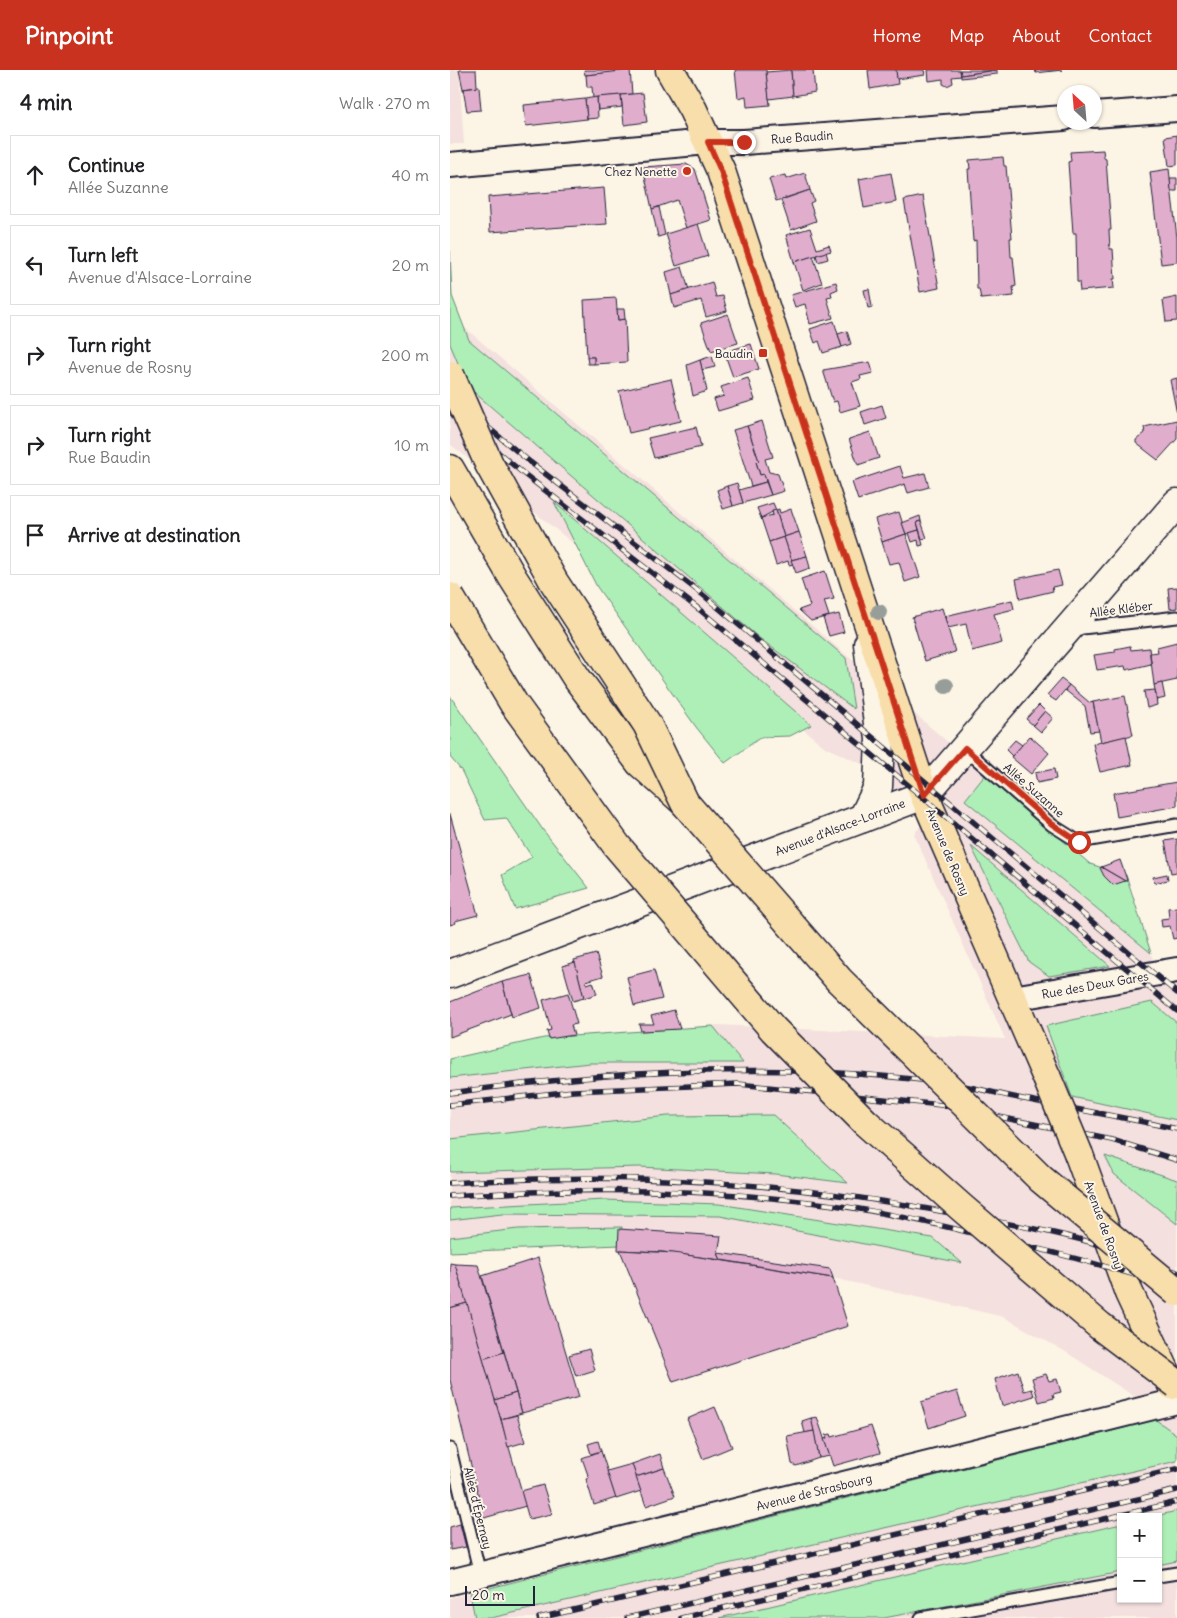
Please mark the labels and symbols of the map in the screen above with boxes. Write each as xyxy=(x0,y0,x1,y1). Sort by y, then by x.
north arrow xyxy=(1057,85,1102,130)
street label: Rue Baudin xyxy=(770,127,834,147)
route end xyxy=(733,131,756,154)
place label: Chez Nenette xyxy=(605,164,677,179)
marker: Chez Nenette xyxy=(681,165,693,177)
place label: Baudin xyxy=(715,346,753,361)
marker: Baudin xyxy=(757,347,769,359)
street label: Allée Kléber xyxy=(1089,598,1153,620)
street label: Allée Suzanne xyxy=(1001,760,1067,820)
street label: Avenue d'Alsace-Lorraine xyxy=(773,795,907,859)
street label: Avenue de Rosny xyxy=(923,806,973,898)
route start xyxy=(1068,831,1091,854)
street label: Rue des Deux Gares xyxy=(1040,968,1150,1002)
street label: Avenue de Rosny xyxy=(1081,1179,1127,1271)
street label: Allée d'Épernay xyxy=(461,1465,495,1551)
street label: Avenue de Strasbourg xyxy=(755,1470,873,1514)
scale bar xyxy=(465,1583,535,1606)

